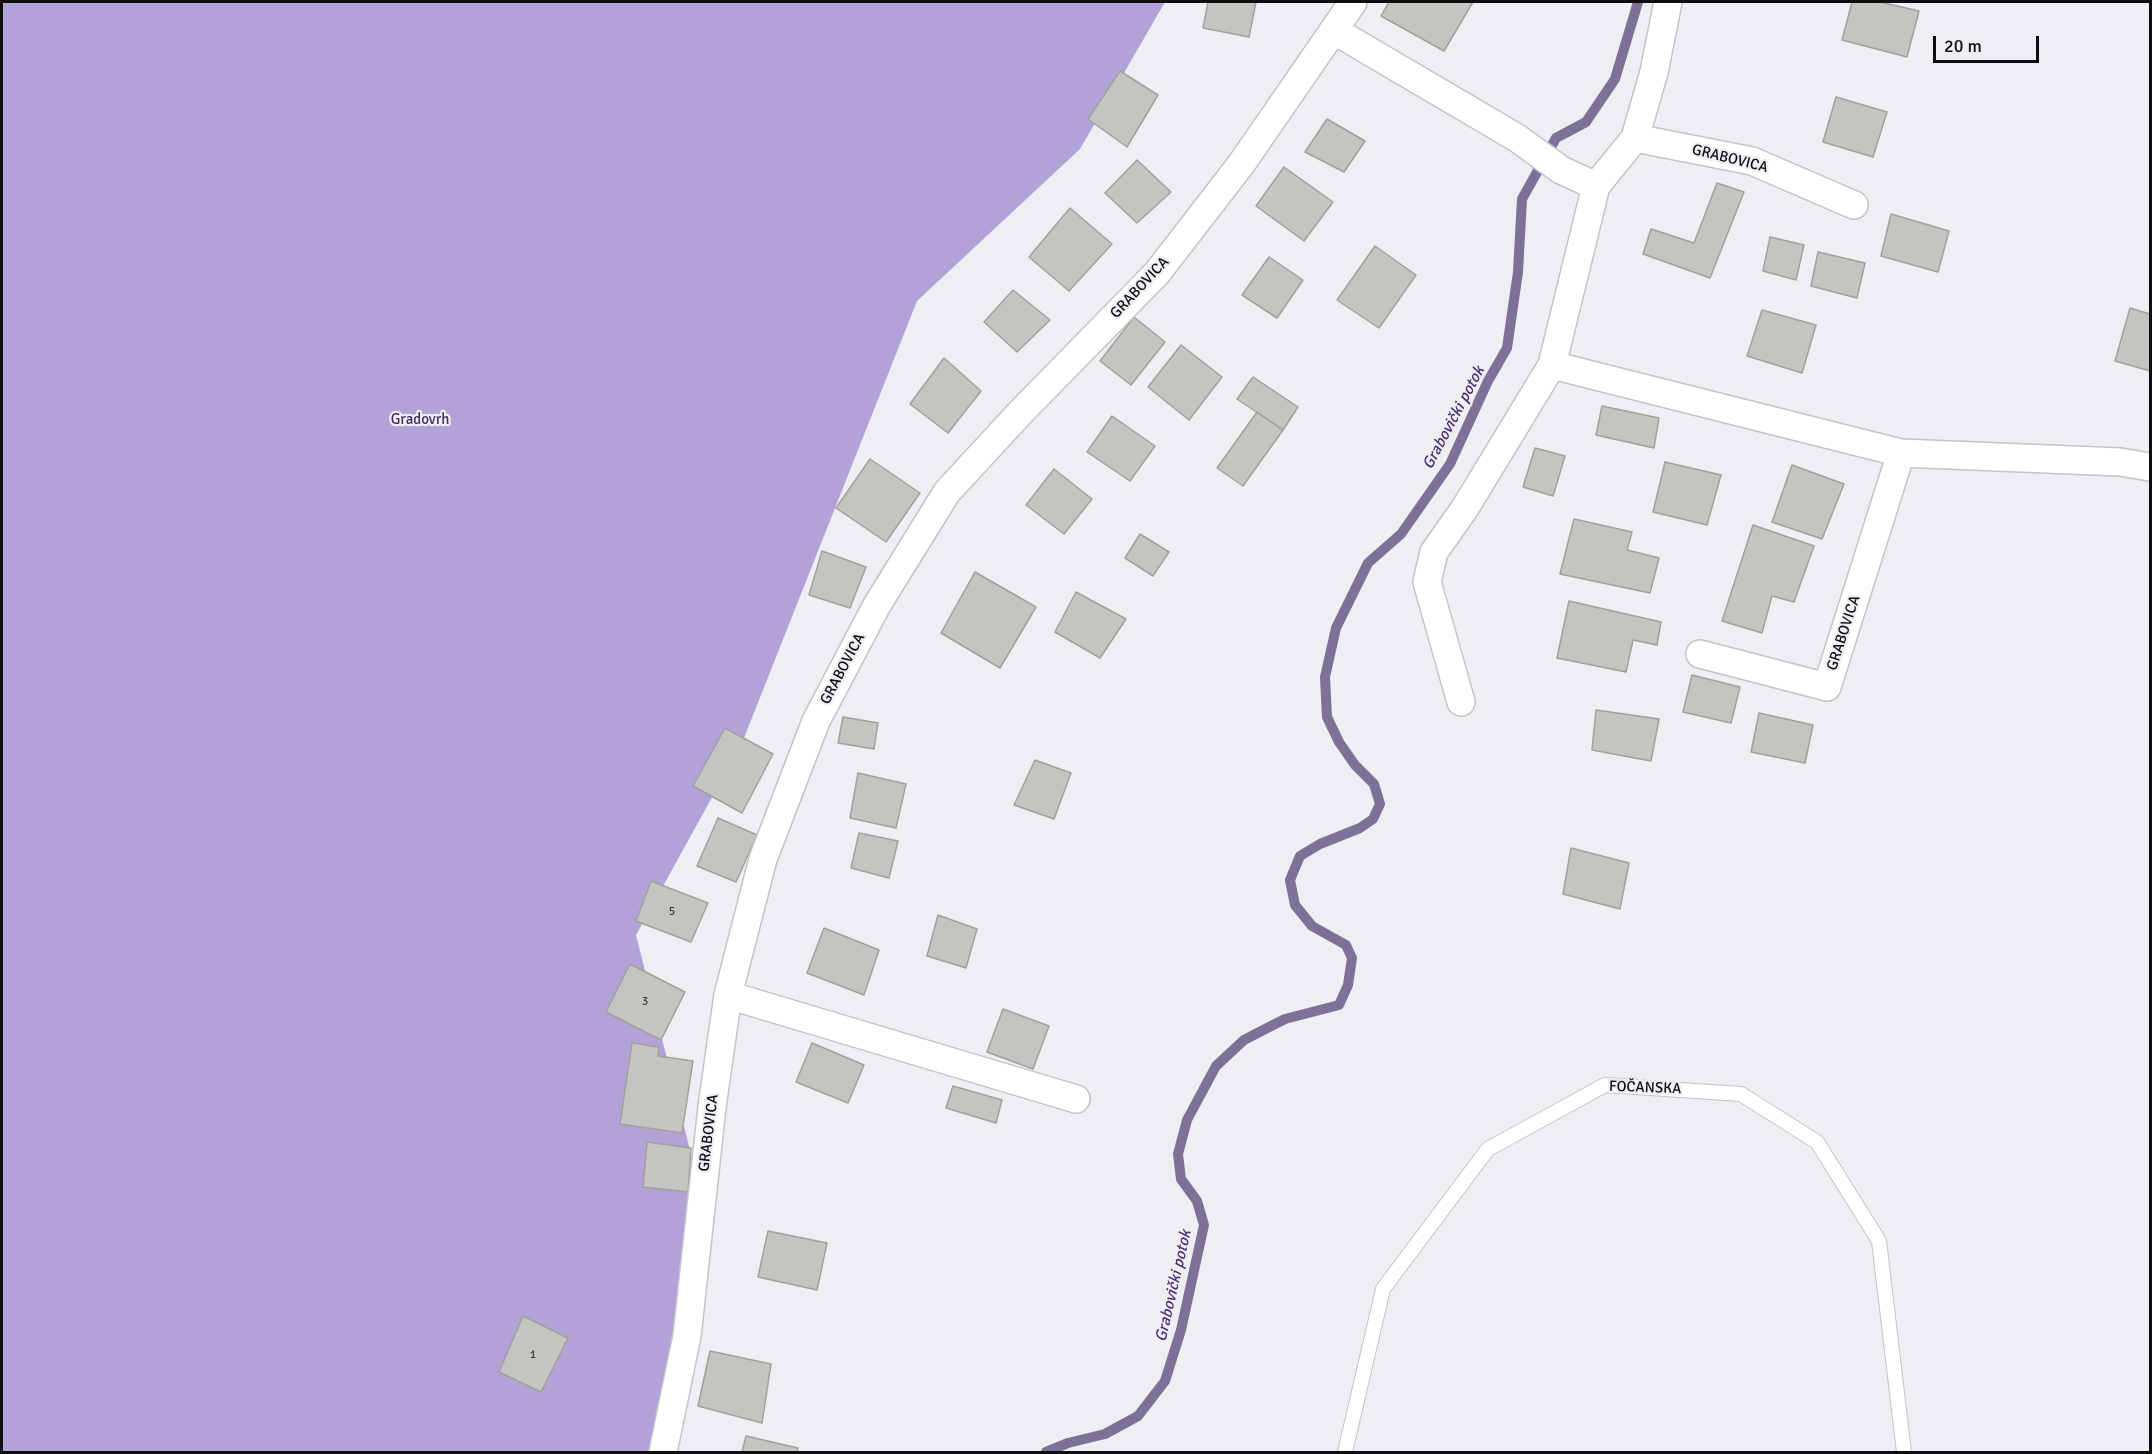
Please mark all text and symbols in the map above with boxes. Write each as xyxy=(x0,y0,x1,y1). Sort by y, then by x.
scale bar xyxy=(1936,24,2042,62)
text: 20 m xyxy=(1944,35,1982,57)
street label: GRABOVICA xyxy=(1690,141,1770,177)
street label: GRABOVICA xyxy=(1107,253,1173,323)
water label: Grabovički potok xyxy=(1419,363,1489,473)
park label: Gradovrh xyxy=(391,411,449,429)
street label: GRABOVICA xyxy=(1823,593,1865,673)
street label: GRABOVICA xyxy=(817,630,869,708)
house number: 5 xyxy=(669,905,675,919)
house number: 3 xyxy=(642,995,648,1009)
street label: FOČANSKA xyxy=(1608,1078,1682,1098)
street label: GRABOVICA xyxy=(695,1093,723,1173)
water label: Grabovički potok xyxy=(1152,1228,1196,1344)
house number: 1 xyxy=(530,1348,536,1362)

